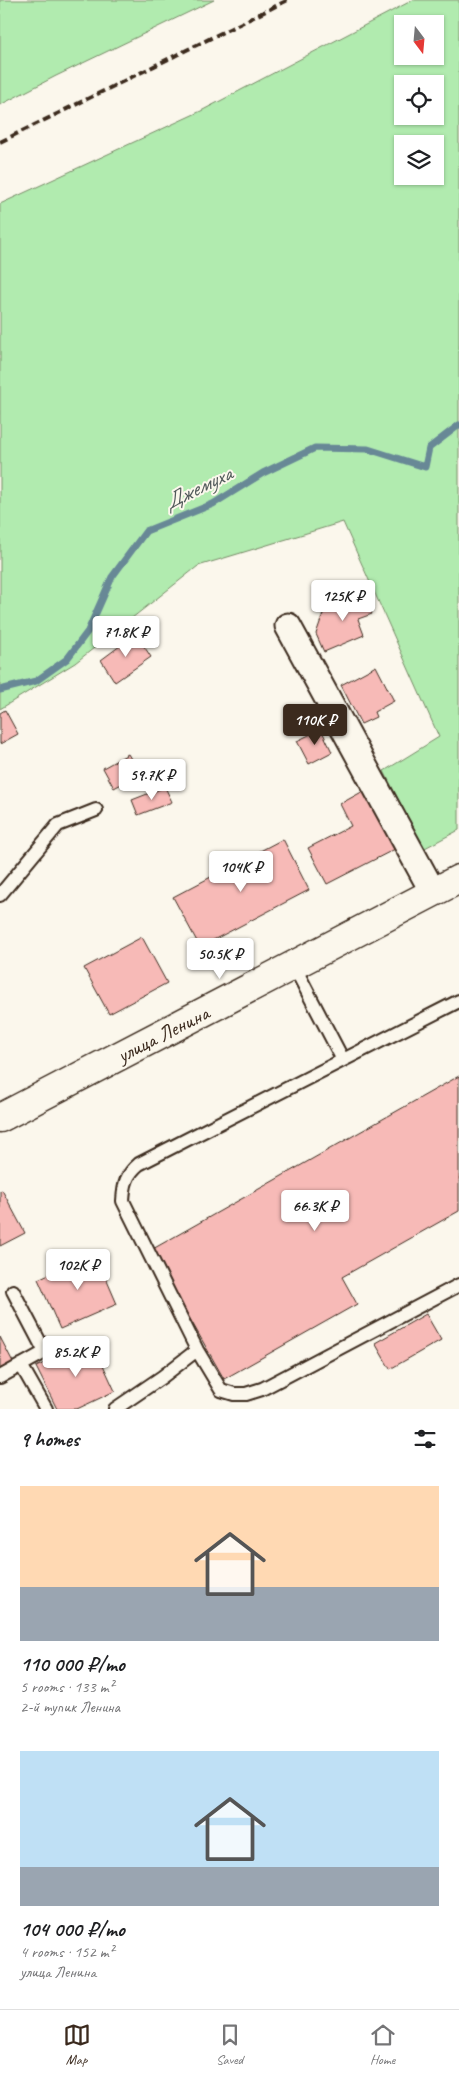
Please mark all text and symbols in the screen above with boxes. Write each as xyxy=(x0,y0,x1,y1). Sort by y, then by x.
north arrow xyxy=(394,15,444,65)
map controls xyxy=(394,15,444,185)
button: locate xyxy=(394,75,444,125)
button: layers xyxy=(394,135,444,185)
water label: Джемуха xyxy=(159,458,239,517)
pin: 125K ₽ xyxy=(302,580,384,622)
text: 125K ₽ xyxy=(322,586,364,606)
pin: 71.8K ₽ xyxy=(80,616,172,658)
text: 71.8K ₽ xyxy=(104,622,148,642)
pin: 110K ₽ xyxy=(274,704,356,746)
text: 110K ₽ xyxy=(294,710,336,730)
pin: 59.7K ₽ xyxy=(106,758,198,801)
text: 59.7K ₽ xyxy=(130,765,174,785)
pin: 104K ₽ xyxy=(200,850,282,893)
text: 104K ₽ xyxy=(220,857,262,877)
pin: 50.5K ₽ xyxy=(174,938,266,980)
text: 50.5K ₽ xyxy=(198,944,242,964)
street label: улица Ленина xyxy=(111,999,215,1069)
pin: 66.3K ₽ xyxy=(269,1190,361,1232)
text: 66.3K ₽ xyxy=(292,1196,338,1216)
pin: 102K ₽ xyxy=(37,1248,119,1291)
text: 102K ₽ xyxy=(57,1255,99,1275)
pin: 85.2K ₽ xyxy=(30,1336,122,1378)
text: 85.2K ₽ xyxy=(54,1342,98,1362)
icon: filters xyxy=(411,1425,439,1453)
text: 9 homes xyxy=(20,1426,79,1452)
icon: home xyxy=(185,1519,275,1609)
text: 110 000 ₽/mo xyxy=(20,1651,125,1677)
text: 5 rooms · 133 m² xyxy=(20,1677,114,1697)
text: 2-й тупик Ленина xyxy=(20,1697,120,1717)
icon: home xyxy=(185,1784,275,1874)
text: 104 000 ₽/mo xyxy=(20,1916,125,1942)
text: 4 rooms · 152 m² xyxy=(20,1942,114,1962)
text: улица Ленина xyxy=(20,1962,96,1982)
tab: Map xyxy=(63,2021,91,2068)
tab: Saved xyxy=(216,2021,244,2068)
tab: Home xyxy=(369,2021,397,2068)

